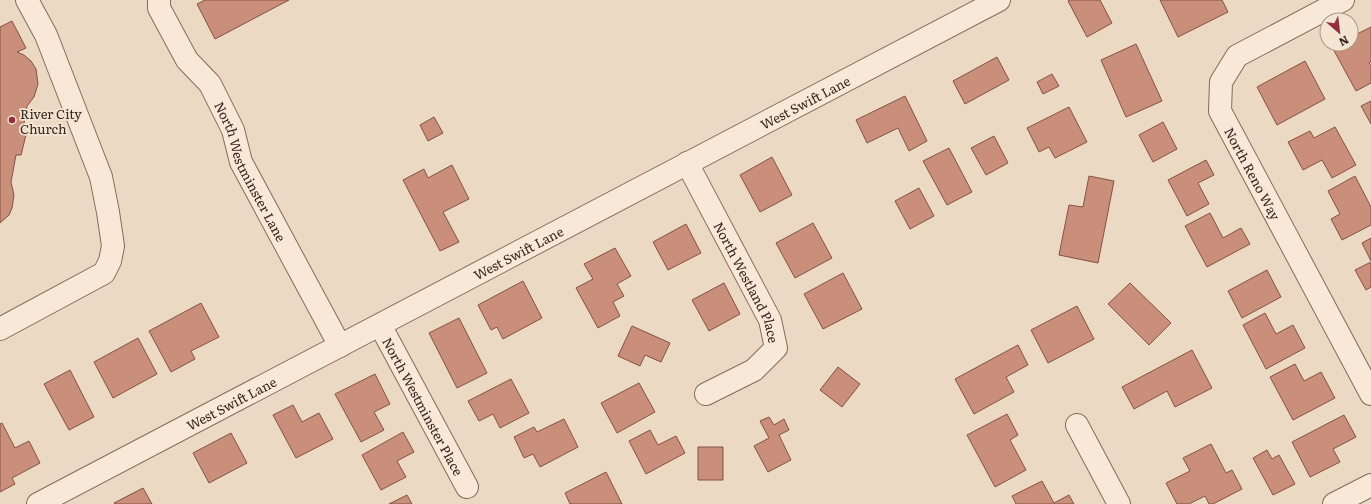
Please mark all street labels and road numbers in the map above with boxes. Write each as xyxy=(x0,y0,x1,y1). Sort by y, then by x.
street label: West Swift Lane xyxy=(757,70,853,133)
street label: North Westminster Lane xyxy=(211,98,292,245)
street label: North Reno Way xyxy=(1221,124,1286,223)
street label: North Westland Place xyxy=(710,218,784,345)
street label: West Swift Lane xyxy=(470,221,566,284)
street label: North Westminster Place xyxy=(379,333,469,479)
street label: West Swift Lane xyxy=(183,371,280,434)

